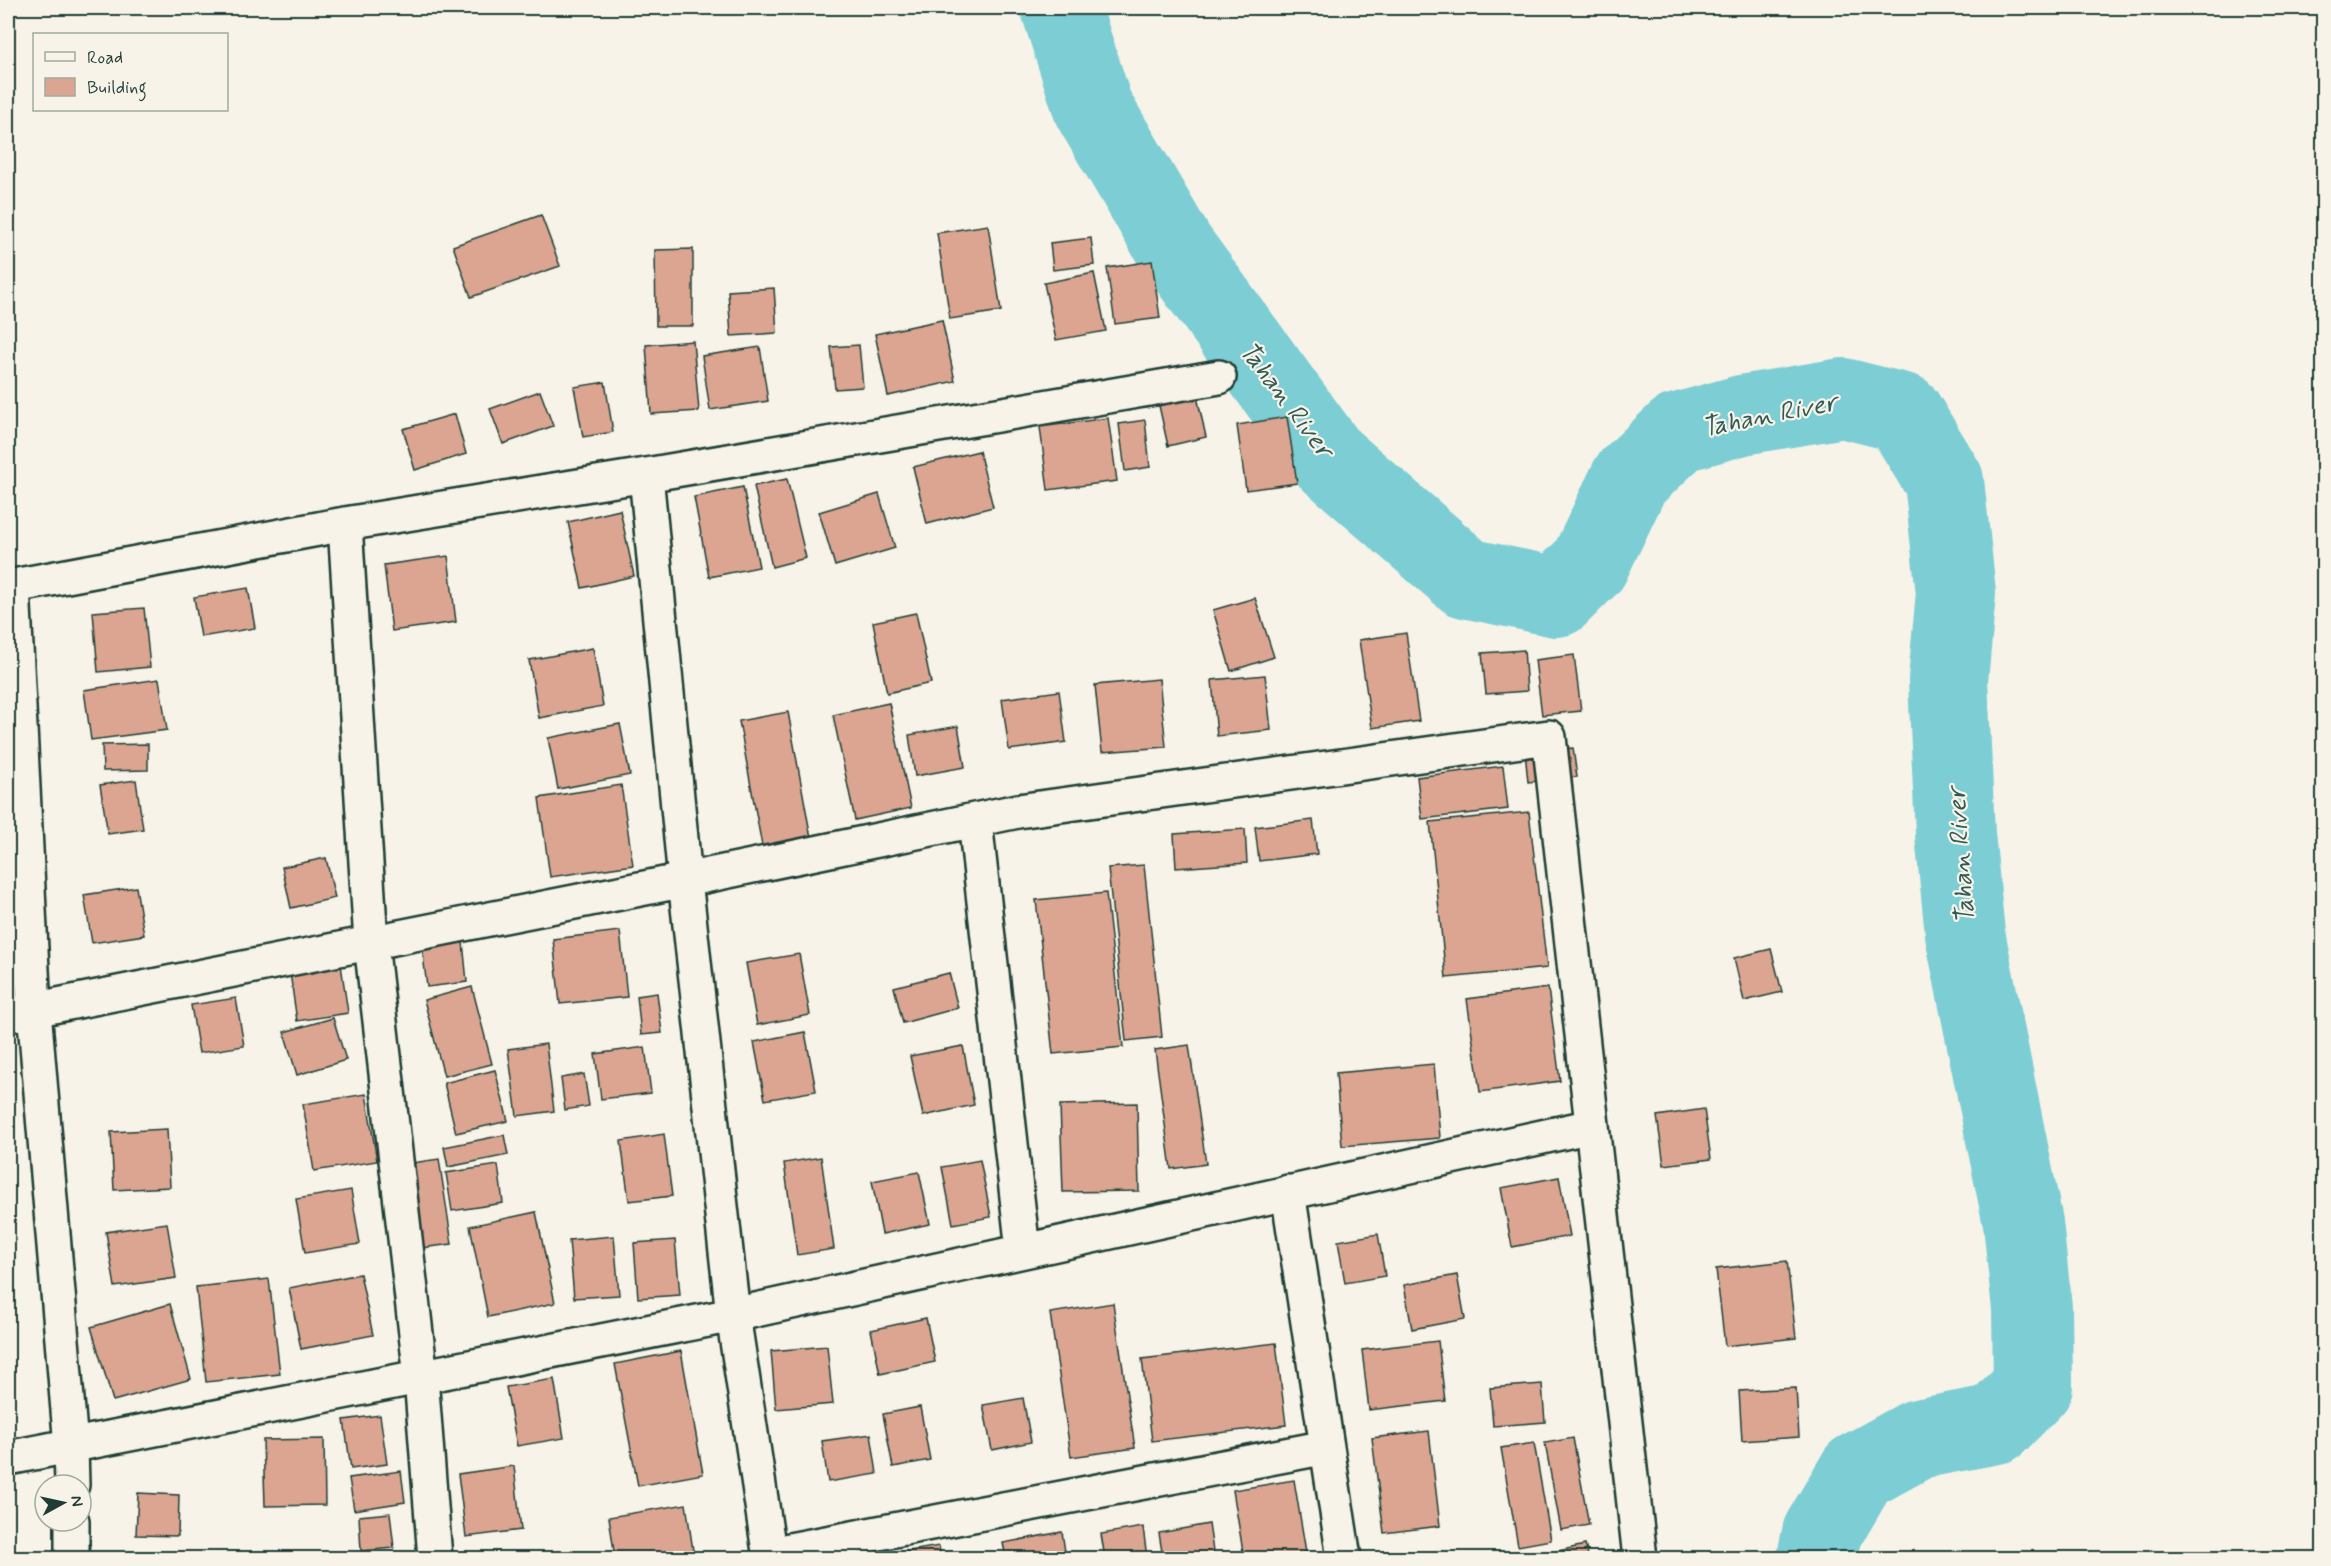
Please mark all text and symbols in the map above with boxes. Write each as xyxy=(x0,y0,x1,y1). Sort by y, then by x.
legend xyxy=(33,33,228,111)
text: Road xyxy=(87,46,123,70)
text: Building xyxy=(87,76,147,102)
water label: Tahan River xyxy=(1231,335,1343,468)
water label: Tahan River xyxy=(1699,385,1844,446)
water label: Tahan River xyxy=(1940,782,1984,925)
north arrow xyxy=(33,1473,93,1533)
text: N xyxy=(65,1494,88,1508)

